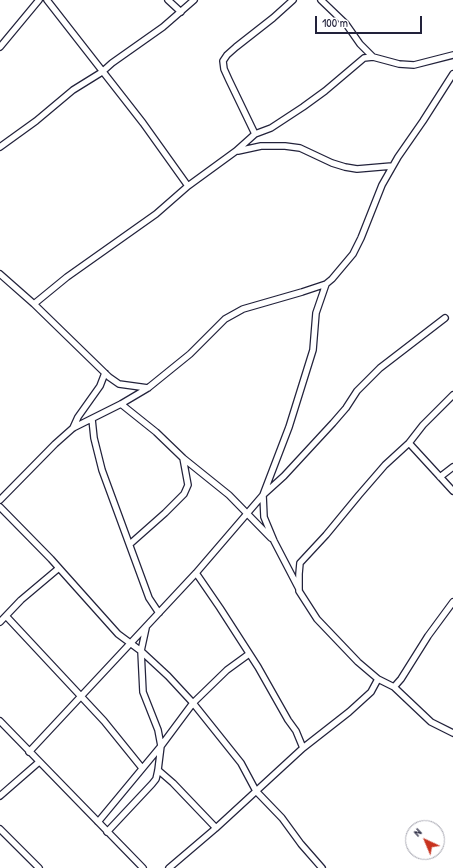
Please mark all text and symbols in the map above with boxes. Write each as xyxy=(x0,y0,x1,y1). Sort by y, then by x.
scale bar xyxy=(317,8,424,34)
text: 100 m xyxy=(322,14,348,31)
north arrow xyxy=(405,820,445,860)
text: N xyxy=(410,825,424,839)

